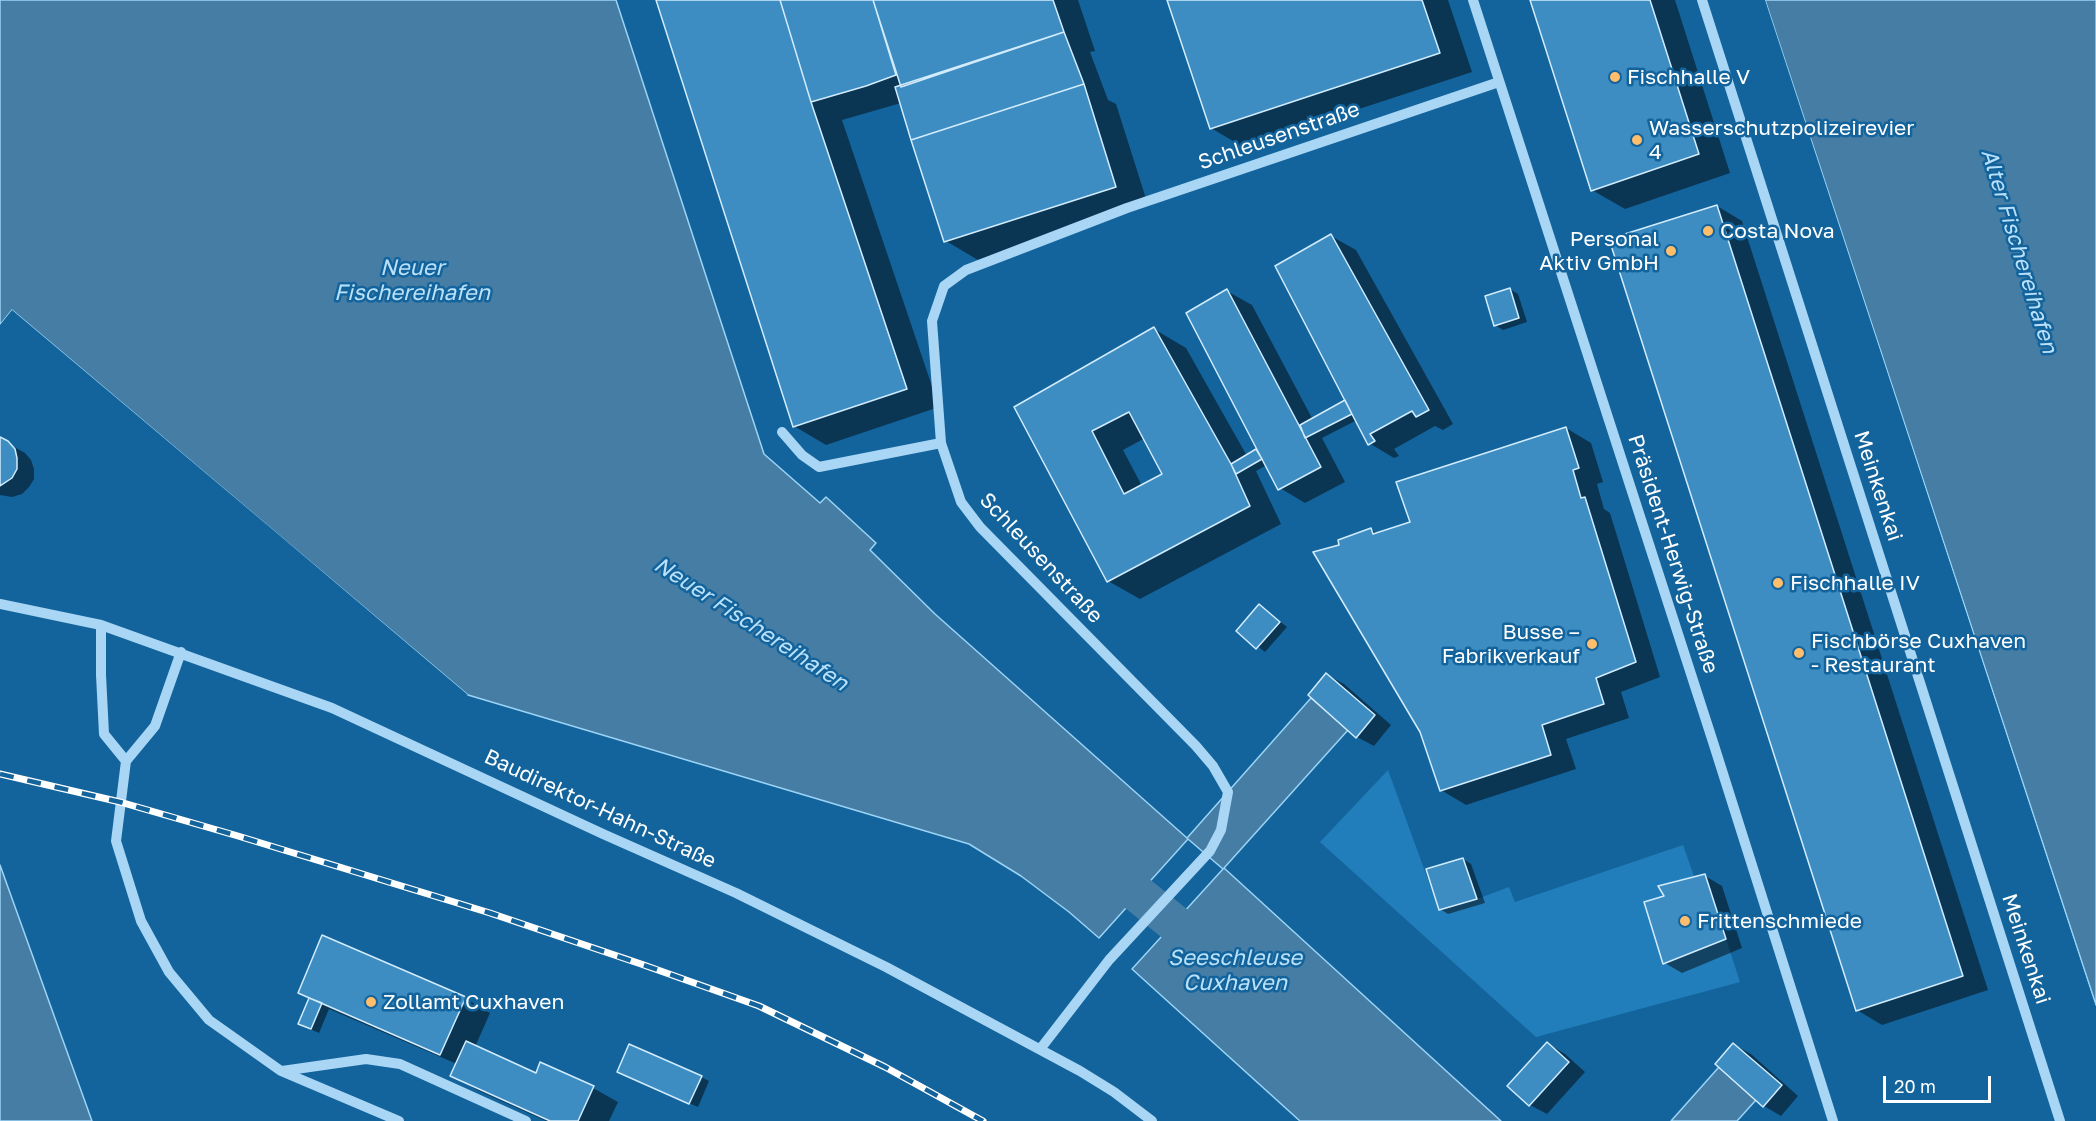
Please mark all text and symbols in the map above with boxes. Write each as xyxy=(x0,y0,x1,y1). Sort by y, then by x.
place label: Fischhalle V xyxy=(1627,64,1750,90)
marker: Fischhalle V xyxy=(1608,70,1622,84)
street label: Schleusenstraße xyxy=(1195,97,1363,175)
place label: Wasserschutzpolizeirevier 4 xyxy=(1649,115,1914,165)
marker: Wasserschutzpolizeirevier 4 xyxy=(1630,133,1644,147)
water label: Alter Fischereihafen xyxy=(1975,146,2063,356)
place label: Costa Nova xyxy=(1720,218,1835,244)
marker: Costa Nova xyxy=(1701,224,1715,238)
place label: Personal Aktiv GmbH xyxy=(1539,226,1659,276)
marker: Personal Aktiv GmbH xyxy=(1664,244,1678,258)
water label: Neuer Fischereihafen xyxy=(334,255,490,306)
street label: Meinkenkai xyxy=(1848,428,1908,544)
street label: Präsident-Herwig-Straße xyxy=(1622,431,1724,677)
street label: Schleusenstraße xyxy=(974,488,1108,628)
water label: Neuer Fischereihafen xyxy=(649,551,853,697)
place label: Fischhalle IV xyxy=(1790,570,1920,596)
marker: Fischhalle IV xyxy=(1771,576,1785,590)
place label: Busse – Fabrikverkauf xyxy=(1442,619,1580,669)
place label: Fischbörse Cuxhaven - Restaurant xyxy=(1811,628,2026,678)
marker: Busse – Fabrikverkauf xyxy=(1585,637,1599,651)
marker: Fischbörse Cuxhaven - Restaurant xyxy=(1792,646,1806,660)
street label: Baudirektor-Hahn-Straße xyxy=(480,744,720,874)
street label: Meinkenkai xyxy=(1996,891,2056,1007)
place label: Frittenschmiede xyxy=(1697,908,1862,934)
marker: Frittenschmiede xyxy=(1678,914,1692,928)
water label: Seeschleuse Cuxhaven xyxy=(1168,945,1302,996)
place label: Zollamt Cuxhaven xyxy=(383,989,564,1015)
marker: Zollamt Cuxhaven xyxy=(364,995,378,1009)
scale bar xyxy=(1886,1064,1994,1102)
text: 20 m xyxy=(1894,1075,1936,1097)

